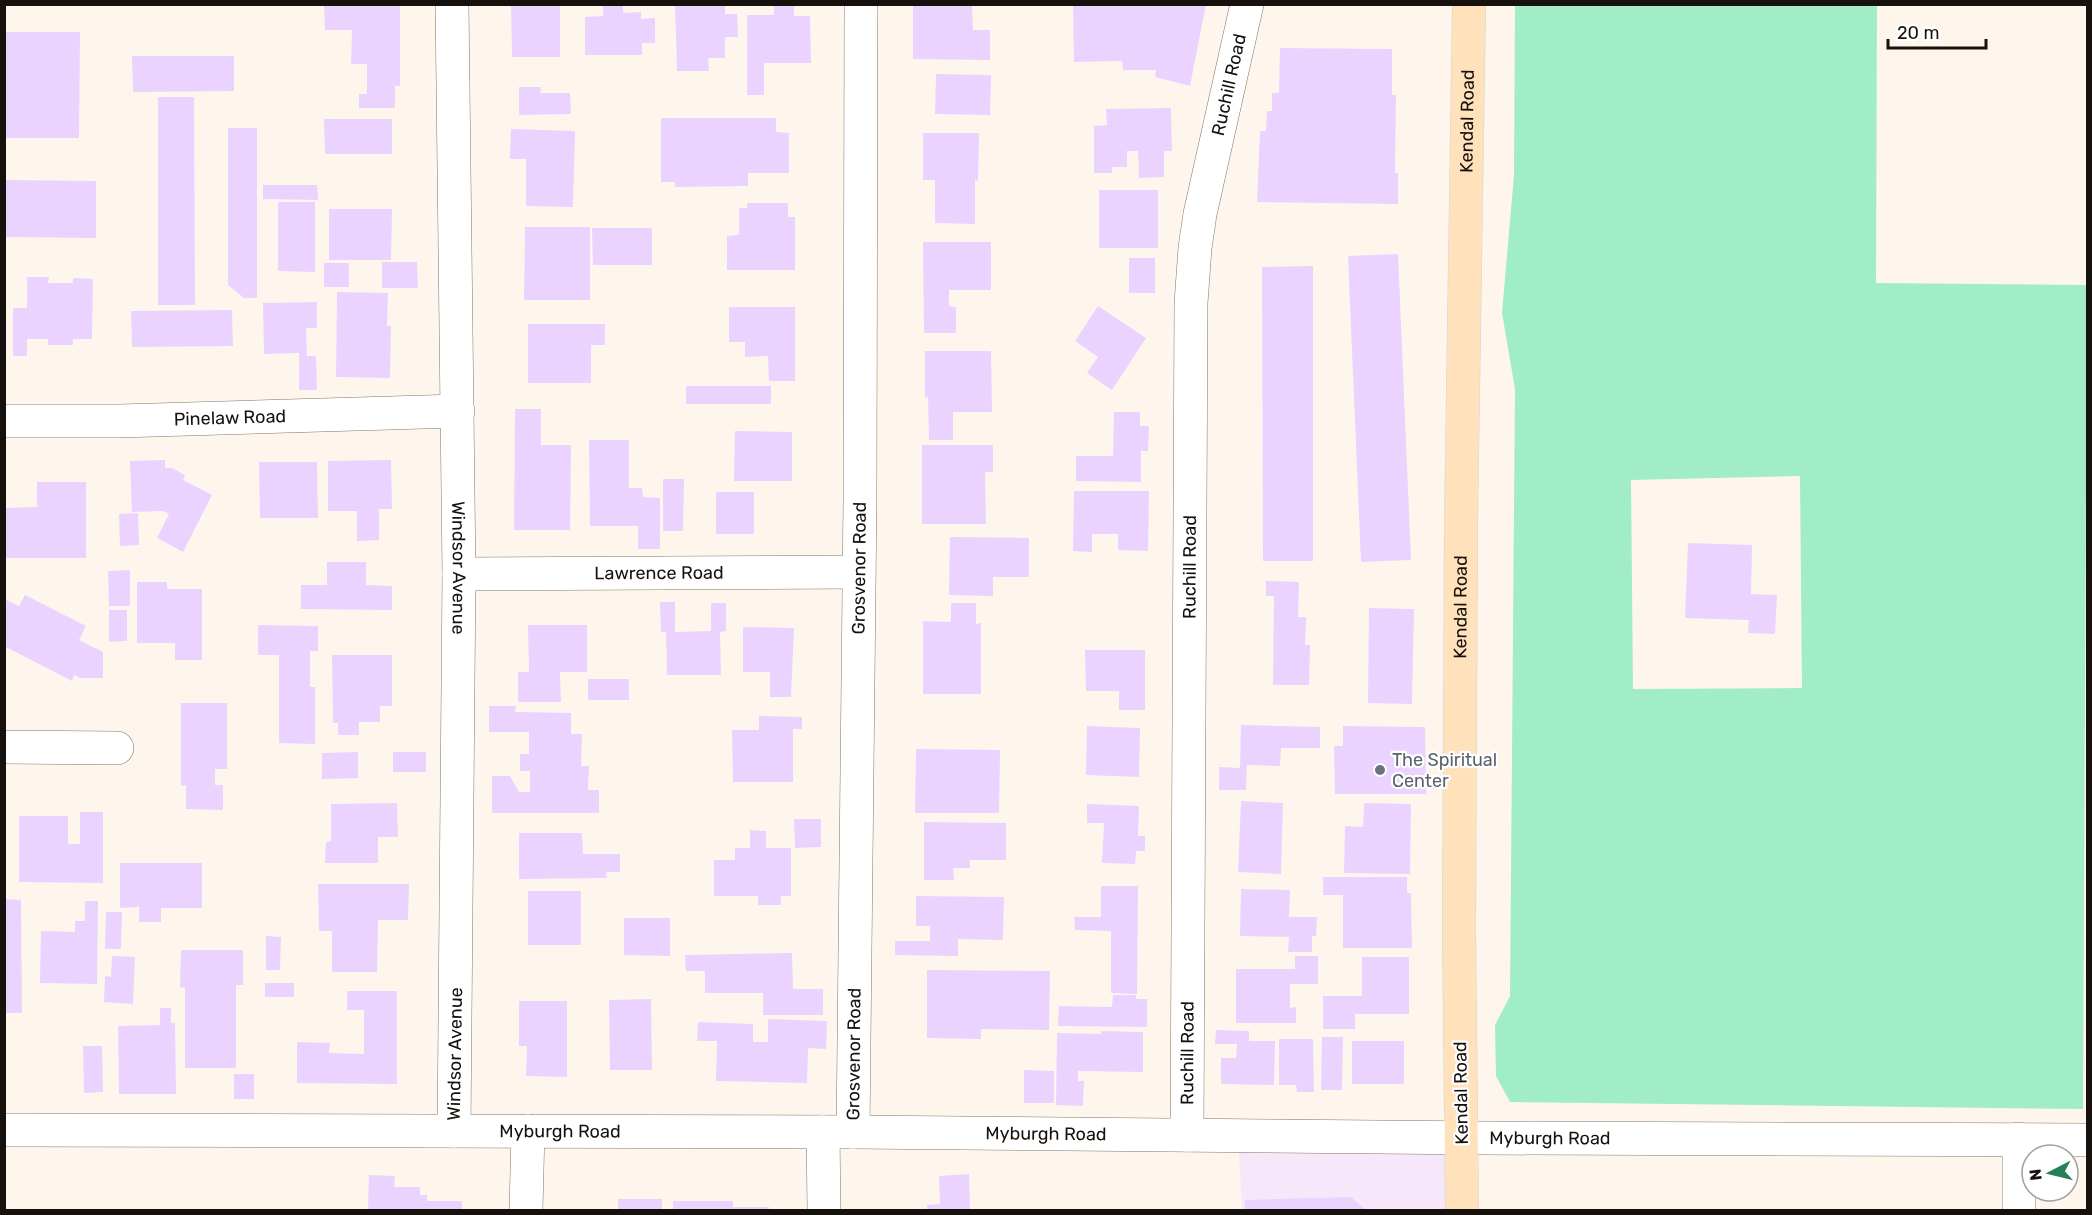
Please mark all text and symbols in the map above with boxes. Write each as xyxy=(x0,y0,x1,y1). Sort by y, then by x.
scale bar xyxy=(1888,12,1986,50)
text: 20 m xyxy=(1897,22,1939,44)
street label: Ruchill Road xyxy=(1207,32,1251,138)
street label: Kendal Road xyxy=(1455,69,1479,173)
street label: Pinelaw Road xyxy=(173,405,286,430)
street label: Windsor Avenue xyxy=(447,501,470,635)
street label: Grosvenor Road xyxy=(848,502,871,635)
street label: Ruchill Road xyxy=(1178,515,1201,619)
street label: Kendal Road xyxy=(1449,555,1472,659)
street label: Lawrence Road xyxy=(594,562,724,584)
place label: The Spiritual Center xyxy=(1392,749,1497,792)
marker: The Spiritual Center xyxy=(1373,763,1387,777)
street label: Windsor Avenue xyxy=(443,987,467,1121)
street label: Grosvenor Road xyxy=(842,988,866,1120)
street label: Ruchill Road xyxy=(1176,1001,1199,1105)
street label: Kendal Road xyxy=(1449,1041,1473,1145)
street label: Myburgh Road xyxy=(499,1120,621,1142)
street label: Myburgh Road xyxy=(985,1122,1107,1145)
street label: Myburgh Road xyxy=(1489,1127,1611,1149)
north arrow xyxy=(2020,1143,2080,1203)
text: N xyxy=(2025,1168,2046,1182)

